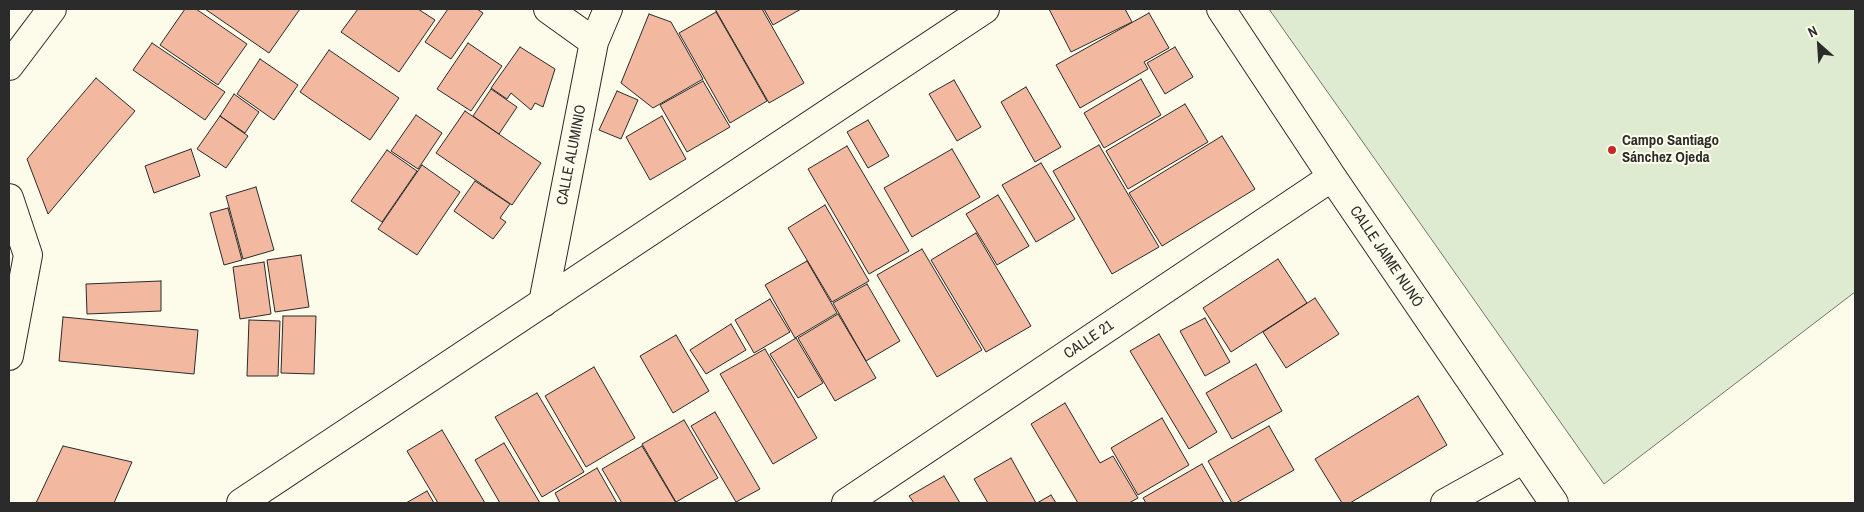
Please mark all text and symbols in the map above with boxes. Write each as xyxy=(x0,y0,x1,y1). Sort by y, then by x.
north arrow xyxy=(1794,20,1844,70)
text: N xyxy=(1805,22,1820,41)
street label: CALLE ALUMINIO xyxy=(553,103,591,207)
place label: Campo Santiago Sánchez Ojeda xyxy=(1622,132,1719,167)
marker: Campo Santiago Sánchez Ojeda xyxy=(1606,144,1618,156)
street label: CALLE JAIME NUNÓ xyxy=(1345,203,1427,311)
street label: CALLE 21 xyxy=(1061,317,1117,363)

